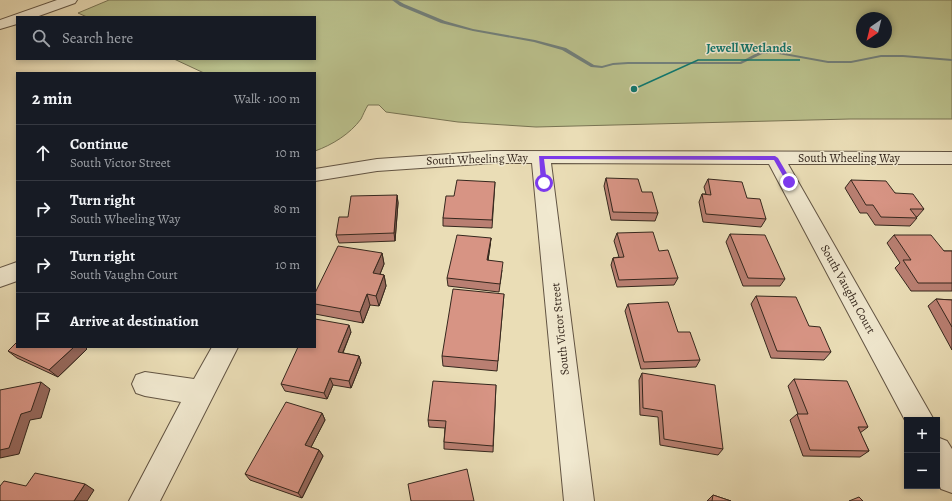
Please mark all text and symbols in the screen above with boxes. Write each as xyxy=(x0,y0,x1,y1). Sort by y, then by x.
north arrow xyxy=(856,12,892,48)
search box xyxy=(16,16,316,60)
icon: search xyxy=(30,27,52,49)
text: Search here xyxy=(62,28,133,48)
callout: Jewell Wetlands xyxy=(698,35,800,60)
text: Jewell Wetlands xyxy=(706,39,792,56)
text: 2 min xyxy=(32,87,72,110)
text: Walk · 100 m xyxy=(234,90,300,107)
text: Continue xyxy=(70,134,128,154)
icon: ahead xyxy=(32,142,54,164)
text: 10 m xyxy=(275,144,300,161)
street label: South Wheeling Way xyxy=(426,149,529,169)
street label: South Wheeling Way xyxy=(798,150,901,166)
text: South Victor Street xyxy=(70,154,171,171)
route end xyxy=(780,173,798,191)
route start xyxy=(535,174,553,192)
text: Turn right xyxy=(70,190,135,210)
icon: right xyxy=(32,198,54,220)
text: 80 m xyxy=(273,200,300,217)
text: South Wheeling Way xyxy=(70,210,180,227)
street label: South Vaughn Court xyxy=(817,242,879,336)
text: Turn right xyxy=(70,246,135,266)
icon: right xyxy=(32,254,54,276)
text: 10 m xyxy=(275,256,300,273)
text: South Vaughn Court xyxy=(70,266,178,283)
street label: South Victor Street xyxy=(547,282,573,376)
icon: arrive xyxy=(32,310,54,332)
text: Arrive at destination xyxy=(70,311,199,331)
map controls xyxy=(904,417,940,489)
button: + xyxy=(904,417,940,453)
button: − xyxy=(904,453,940,489)

